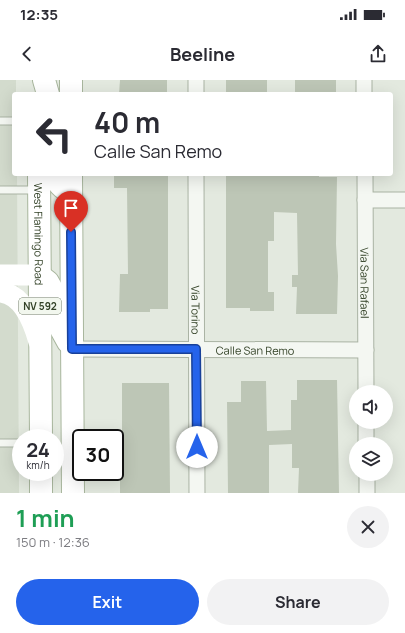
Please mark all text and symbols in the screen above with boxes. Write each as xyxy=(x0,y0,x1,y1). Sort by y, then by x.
text: 12:35 xyxy=(20,4,58,25)
text: Beeline xyxy=(170,42,235,66)
icon: back xyxy=(16,43,38,65)
icon: share xyxy=(367,43,389,65)
text: 40 m xyxy=(94,103,160,141)
icon: left xyxy=(28,108,80,160)
text: Calle San Remo xyxy=(94,139,222,163)
street label: West Flamingo Road xyxy=(32,183,47,285)
pin xyxy=(54,191,88,232)
icon: arrive xyxy=(60,197,82,219)
street label: Via San Rafael xyxy=(358,247,373,319)
street label: Via Torino xyxy=(189,285,204,335)
road number: NV 592 xyxy=(19,298,61,314)
street label: Calle San Remo xyxy=(216,342,295,357)
map controls xyxy=(349,385,393,481)
button: sound xyxy=(349,385,393,429)
position arrow xyxy=(176,426,218,468)
speed limit sign: 30 xyxy=(72,429,124,481)
text: 24 xyxy=(26,436,50,463)
button: layers xyxy=(349,437,393,481)
text: km/h xyxy=(26,458,50,472)
text: 1 min xyxy=(16,501,75,534)
button: close xyxy=(347,506,389,548)
text: 150 m · 12:36 xyxy=(16,533,90,551)
button: Exit xyxy=(16,579,199,625)
button: Share xyxy=(207,579,389,625)

